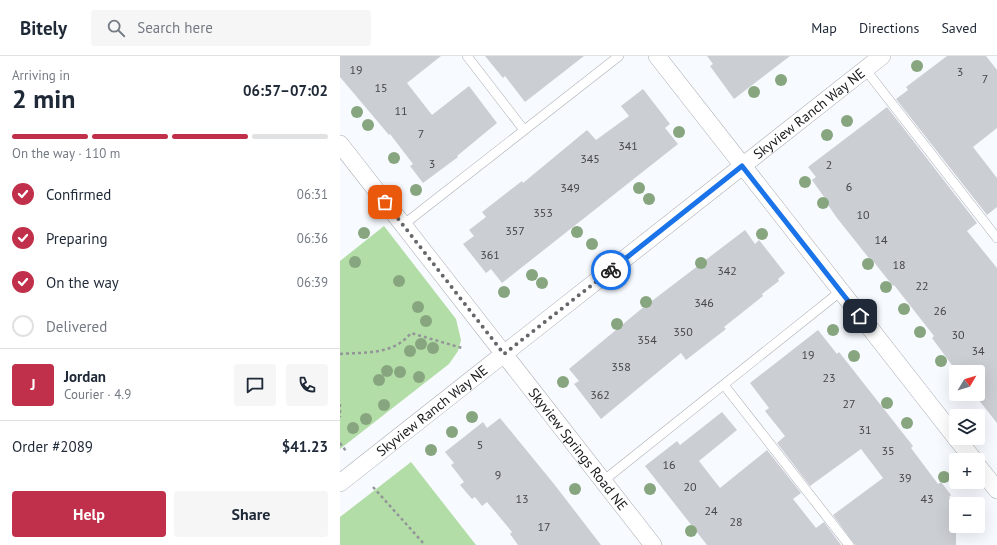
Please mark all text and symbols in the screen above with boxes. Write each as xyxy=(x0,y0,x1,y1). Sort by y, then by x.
search box xyxy=(91,10,371,46)
text: Bitely xyxy=(20,16,67,40)
icon: search xyxy=(105,17,127,39)
text: Search here xyxy=(137,18,213,37)
text: Map xyxy=(811,19,837,37)
text: Directions xyxy=(859,19,919,37)
text: Saved xyxy=(941,19,977,37)
house number: 19 xyxy=(349,62,363,77)
street label: Skyview Ranch Way NE xyxy=(750,64,868,163)
house number: 3 xyxy=(957,64,963,79)
text: Arriving in xyxy=(12,67,70,84)
house number: 7 xyxy=(982,71,988,86)
house number: 15 xyxy=(374,80,388,95)
text: 06:57–07:02 xyxy=(243,81,328,100)
text: 2 min xyxy=(12,82,75,115)
house number: 11 xyxy=(394,103,408,118)
house number: 7 xyxy=(418,126,424,141)
house number: 341 xyxy=(618,138,638,153)
text: On the way · 110 m xyxy=(12,145,120,162)
house number: 345 xyxy=(580,151,600,166)
house number: 3 xyxy=(429,156,435,171)
house number: 2 xyxy=(826,157,832,172)
house number: 6 xyxy=(846,179,852,194)
house number: 349 xyxy=(560,180,580,195)
icon: check xyxy=(12,183,34,205)
text: Confirmed xyxy=(46,185,111,204)
pin xyxy=(368,185,402,219)
text: 06:31 xyxy=(297,186,328,203)
icon: bag xyxy=(374,191,396,213)
house number: 353 xyxy=(533,205,553,220)
house number: 10 xyxy=(856,207,870,222)
house number: 357 xyxy=(505,223,525,238)
icon: check xyxy=(12,227,34,249)
text: Preparing xyxy=(46,229,108,248)
text: 06:36 xyxy=(297,230,328,247)
house number: 14 xyxy=(874,232,888,247)
house number: 361 xyxy=(480,247,500,262)
courier xyxy=(591,250,631,290)
house number: 18 xyxy=(892,257,906,272)
icon: bike xyxy=(600,259,622,281)
house number: 342 xyxy=(717,263,737,278)
icon: check xyxy=(12,271,34,293)
text: On the way xyxy=(46,273,119,292)
text: 06:39 xyxy=(297,274,328,291)
house number: 22 xyxy=(915,278,929,293)
house number: 346 xyxy=(694,295,714,310)
pin xyxy=(843,299,877,333)
house number: 26 xyxy=(933,303,947,318)
icon: home xyxy=(849,305,871,327)
text: Delivered xyxy=(46,317,107,336)
house number: 350 xyxy=(673,324,693,339)
house number: 30 xyxy=(951,327,965,342)
house number: 354 xyxy=(637,332,657,347)
house number: 34 xyxy=(971,343,985,358)
house number: 19 xyxy=(801,347,815,362)
house number: 358 xyxy=(611,359,631,374)
street label: Skyview Ranch Way NE xyxy=(373,361,491,460)
button: chat xyxy=(234,364,276,406)
button: phone xyxy=(286,364,328,406)
north arrow xyxy=(949,365,985,401)
map controls xyxy=(949,365,985,533)
text: Jordan xyxy=(64,367,106,386)
house number: 23 xyxy=(822,370,836,385)
text: J xyxy=(30,375,36,394)
street label: Skyview Springs Road NE xyxy=(525,384,632,514)
text: Courier · 4.9 xyxy=(64,386,131,403)
house number: 362 xyxy=(590,387,610,402)
house number: 27 xyxy=(842,396,856,411)
button: layers xyxy=(949,409,985,445)
house number: 31 xyxy=(858,422,872,437)
text: Order #2089 xyxy=(12,437,93,456)
text: $41.23 xyxy=(282,437,328,456)
house number: 5 xyxy=(477,437,483,452)
house number: 35 xyxy=(881,443,895,458)
button: + xyxy=(949,453,985,489)
house number: 16 xyxy=(662,457,676,472)
house number: 9 xyxy=(495,467,501,482)
house number: 39 xyxy=(898,470,912,485)
house number: 20 xyxy=(683,479,697,494)
button: Help xyxy=(12,491,166,537)
button: Share xyxy=(174,491,328,537)
house number: 13 xyxy=(515,491,529,506)
house number: 43 xyxy=(920,491,934,506)
button: − xyxy=(949,497,985,533)
house number: 24 xyxy=(704,503,718,518)
house number: 28 xyxy=(729,514,743,529)
house number: 17 xyxy=(537,519,551,534)

